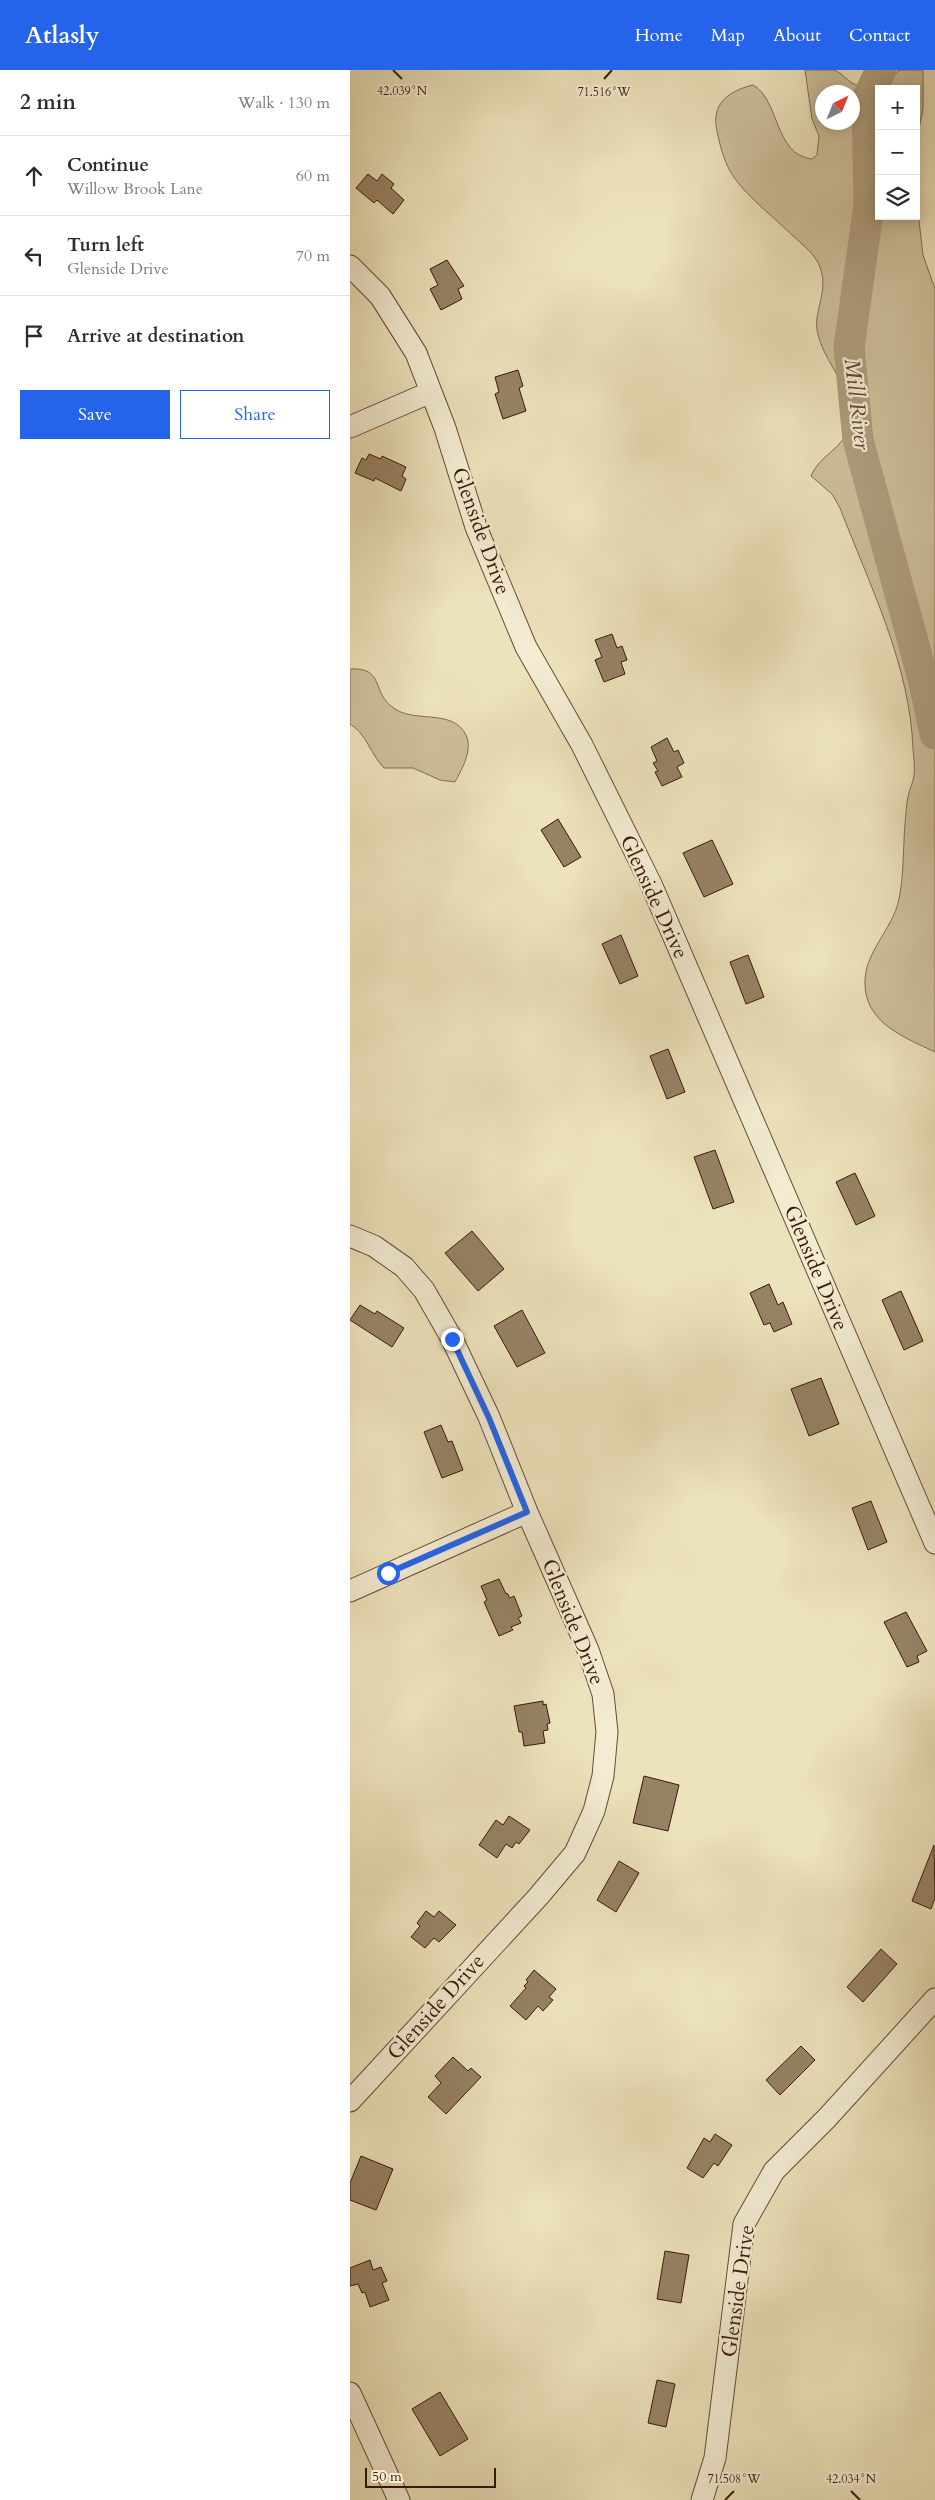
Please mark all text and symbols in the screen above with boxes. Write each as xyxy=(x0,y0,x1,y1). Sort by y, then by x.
text: Atlasly xyxy=(25,19,99,52)
text: Home xyxy=(635,23,683,48)
text: Map xyxy=(711,23,745,48)
text: About xyxy=(773,23,821,48)
text: Contact xyxy=(849,23,910,48)
text: 42.039°N xyxy=(377,83,428,99)
text: 71.516°W xyxy=(577,84,631,100)
north arrow xyxy=(815,85,860,130)
map controls xyxy=(875,85,920,220)
button: + xyxy=(875,85,920,130)
text: 2 min xyxy=(20,88,76,117)
text: Walk · 130 m xyxy=(238,92,330,114)
button: − xyxy=(875,130,920,175)
text: Continue xyxy=(67,152,149,178)
icon: ahead xyxy=(20,162,48,190)
text: 60 m xyxy=(296,165,330,187)
button: layers xyxy=(875,175,920,220)
text: Willow Brook Lane xyxy=(67,178,203,200)
text: Turn left xyxy=(67,232,144,258)
icon: left xyxy=(20,242,48,270)
text: 70 m xyxy=(296,245,330,267)
text: Glenside Drive xyxy=(67,258,169,280)
icon: arrive xyxy=(20,322,48,350)
text: Arrive at destination xyxy=(67,323,244,349)
water label: Mill River xyxy=(837,357,878,452)
button: Save xyxy=(20,390,170,439)
button: Share xyxy=(180,390,330,439)
street label: Glenside Drive xyxy=(445,463,517,599)
street label: Glenside Drive xyxy=(613,830,695,964)
street label: Glenside Drive xyxy=(777,1201,855,1335)
route end xyxy=(441,1328,464,1351)
street label: Glenside Drive xyxy=(535,1555,611,1689)
route start xyxy=(377,1562,400,1585)
street label: Glenside Drive xyxy=(381,1948,491,2066)
street label: Glenside Drive xyxy=(714,2223,762,2359)
scale bar xyxy=(365,2465,496,2488)
text: 50 m xyxy=(372,2467,402,2486)
text: 71.508°W xyxy=(707,2471,761,2487)
text: 42.034°N xyxy=(826,2471,877,2487)

